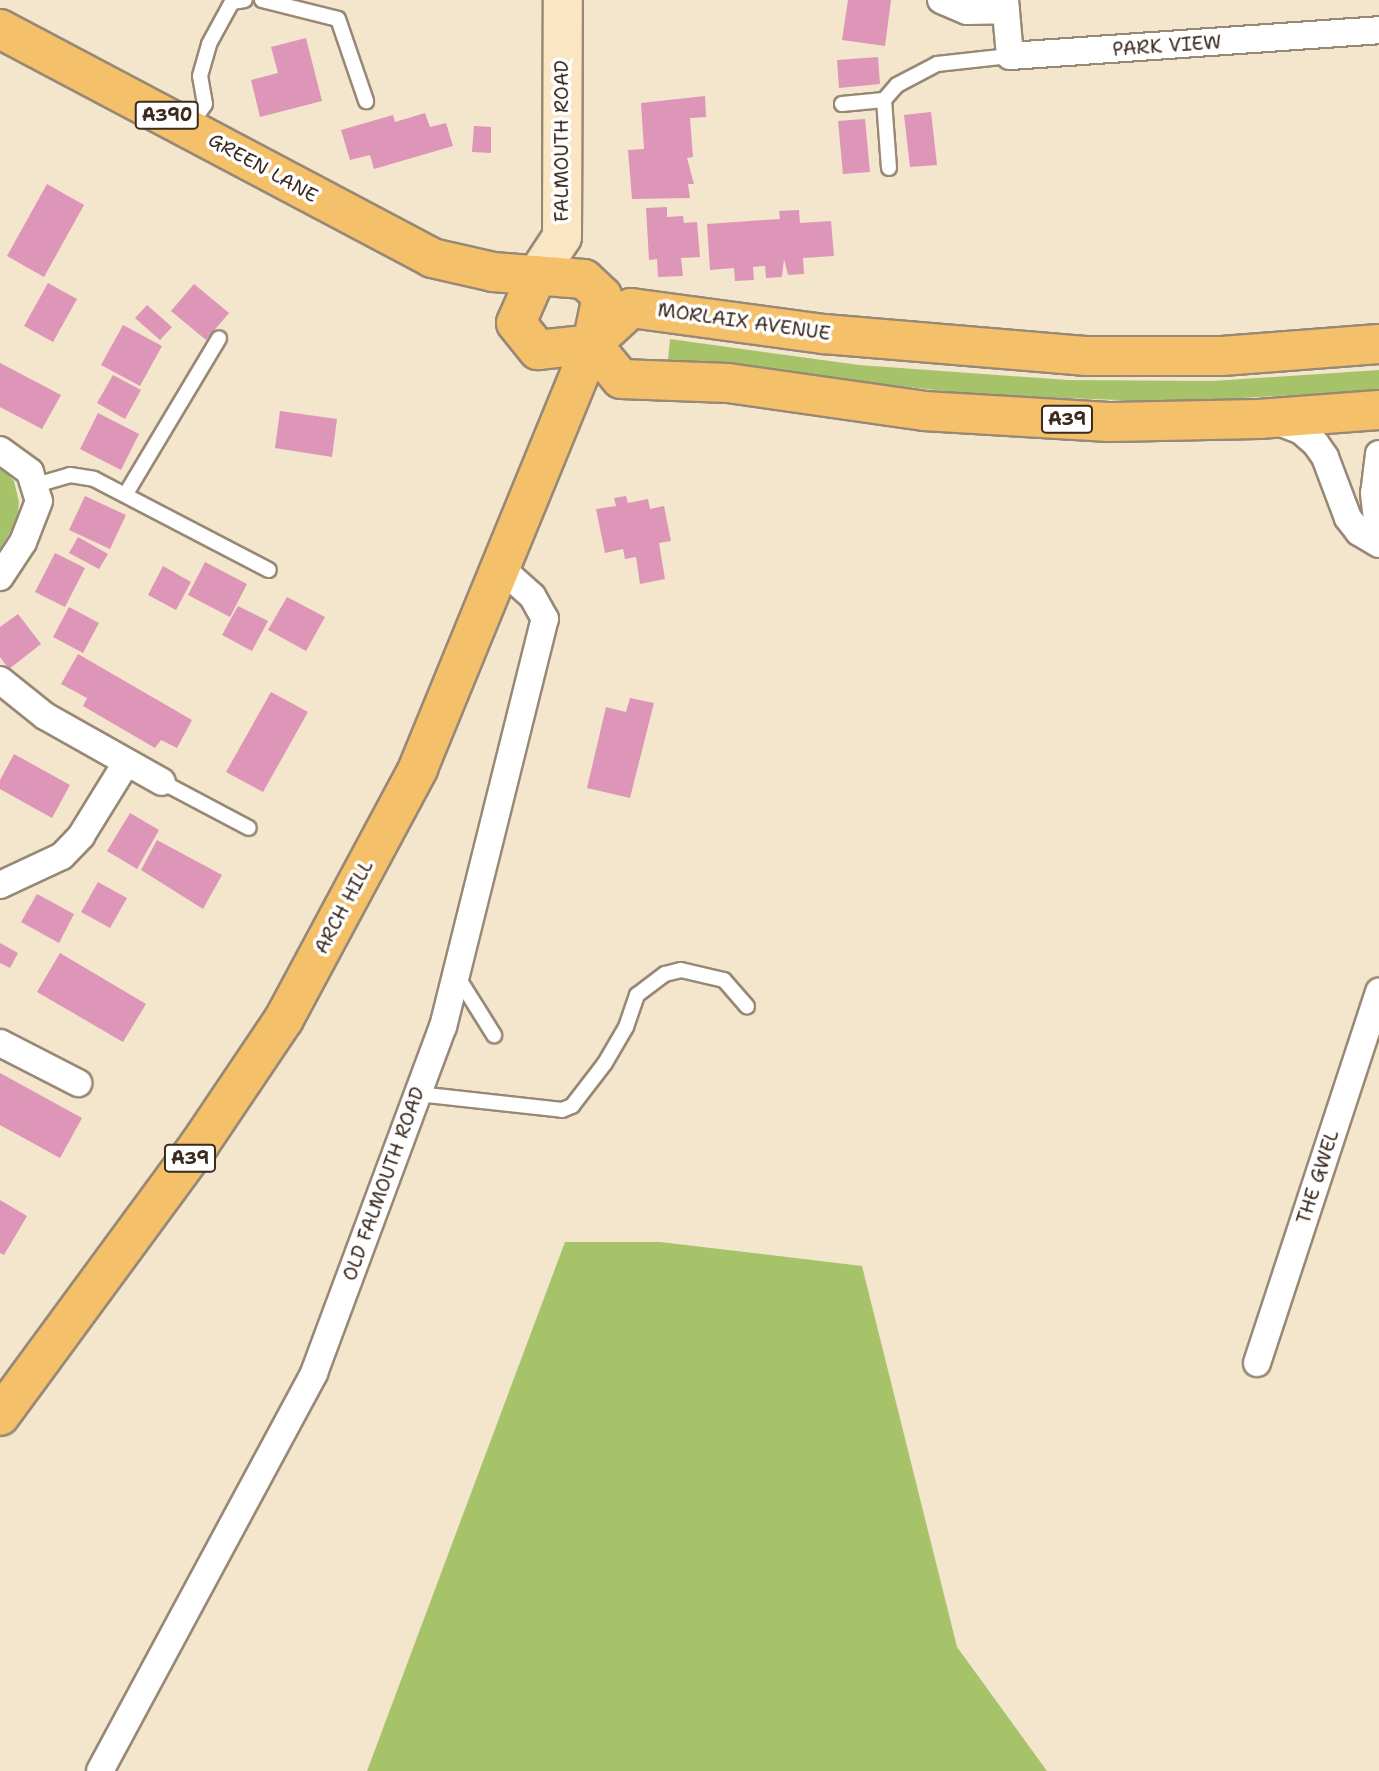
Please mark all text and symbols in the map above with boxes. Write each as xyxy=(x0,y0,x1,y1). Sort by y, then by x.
street label: PARK VIEW xyxy=(1112,31,1222,61)
street label: FALMOUTH ROAD xyxy=(551,60,573,222)
road number: A390 xyxy=(134,100,200,130)
street label: GREEN LANE xyxy=(204,129,322,207)
street label: MORLAIX AVENUE xyxy=(656,299,832,345)
road number: A39 xyxy=(1041,404,1093,433)
street label: ARCH HILL xyxy=(310,856,378,958)
street label: OLD FALMOUTH ROAD xyxy=(338,1084,430,1284)
street label: THE GWEL xyxy=(1292,1127,1344,1227)
road number: A39 xyxy=(164,1143,216,1172)

